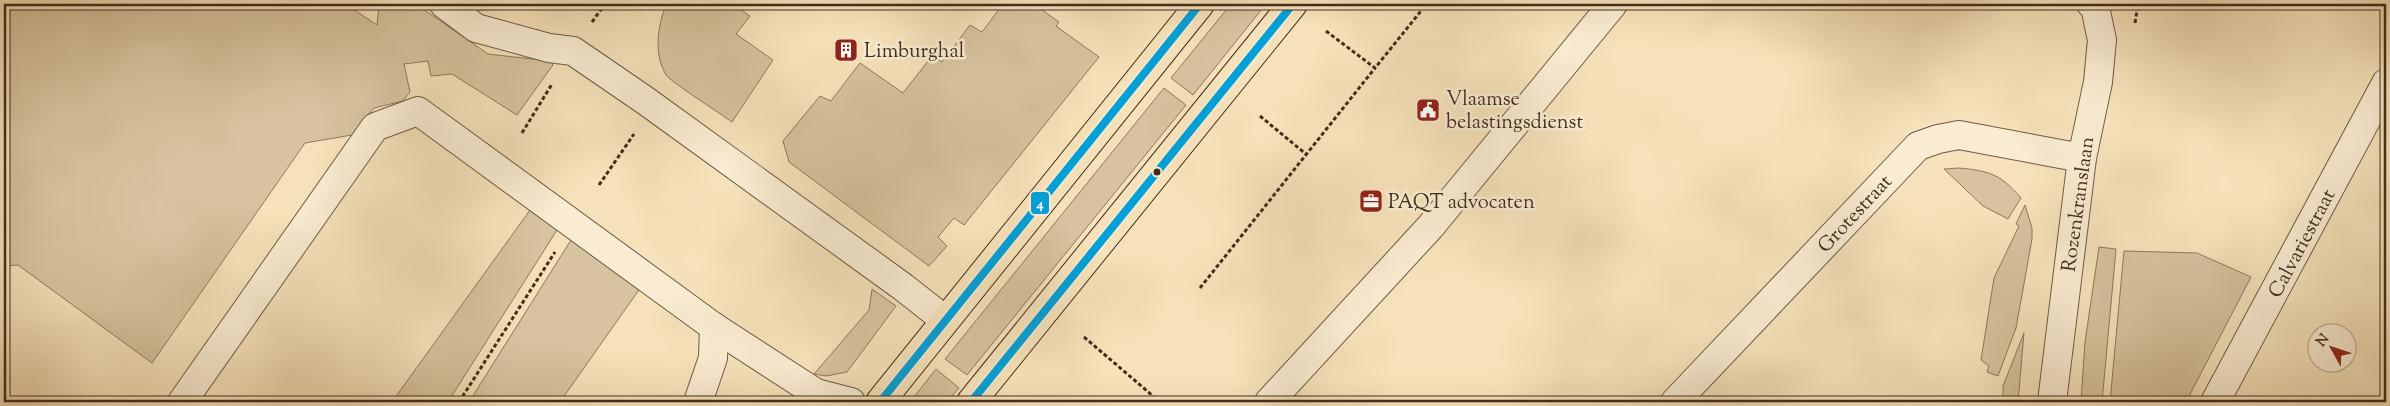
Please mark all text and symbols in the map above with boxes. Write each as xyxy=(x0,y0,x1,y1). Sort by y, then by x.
building icon: Limburghal xyxy=(833,37,859,63)
place label: Limburghal xyxy=(864,38,965,67)
place label: Vlaamse belastingsdienst xyxy=(1446,86,1583,138)
public building icon: Vlaamse belastingsdienst xyxy=(1415,97,1441,123)
street label: Rozenkranslaan xyxy=(2056,135,2103,274)
unlabelled marker xyxy=(1152,167,1162,177)
street label: Grotestraat xyxy=(1812,169,1900,260)
street label: Calvariestraat xyxy=(2262,184,2344,304)
office icon: PAQT advocaten xyxy=(1358,188,1384,214)
place label: PAQT advocaten xyxy=(1388,189,1535,218)
line badge: 4 xyxy=(1030,191,1050,215)
text: 4 xyxy=(1035,195,1044,215)
north arrow xyxy=(2308,324,2358,374)
text: N xyxy=(2312,330,2335,352)

